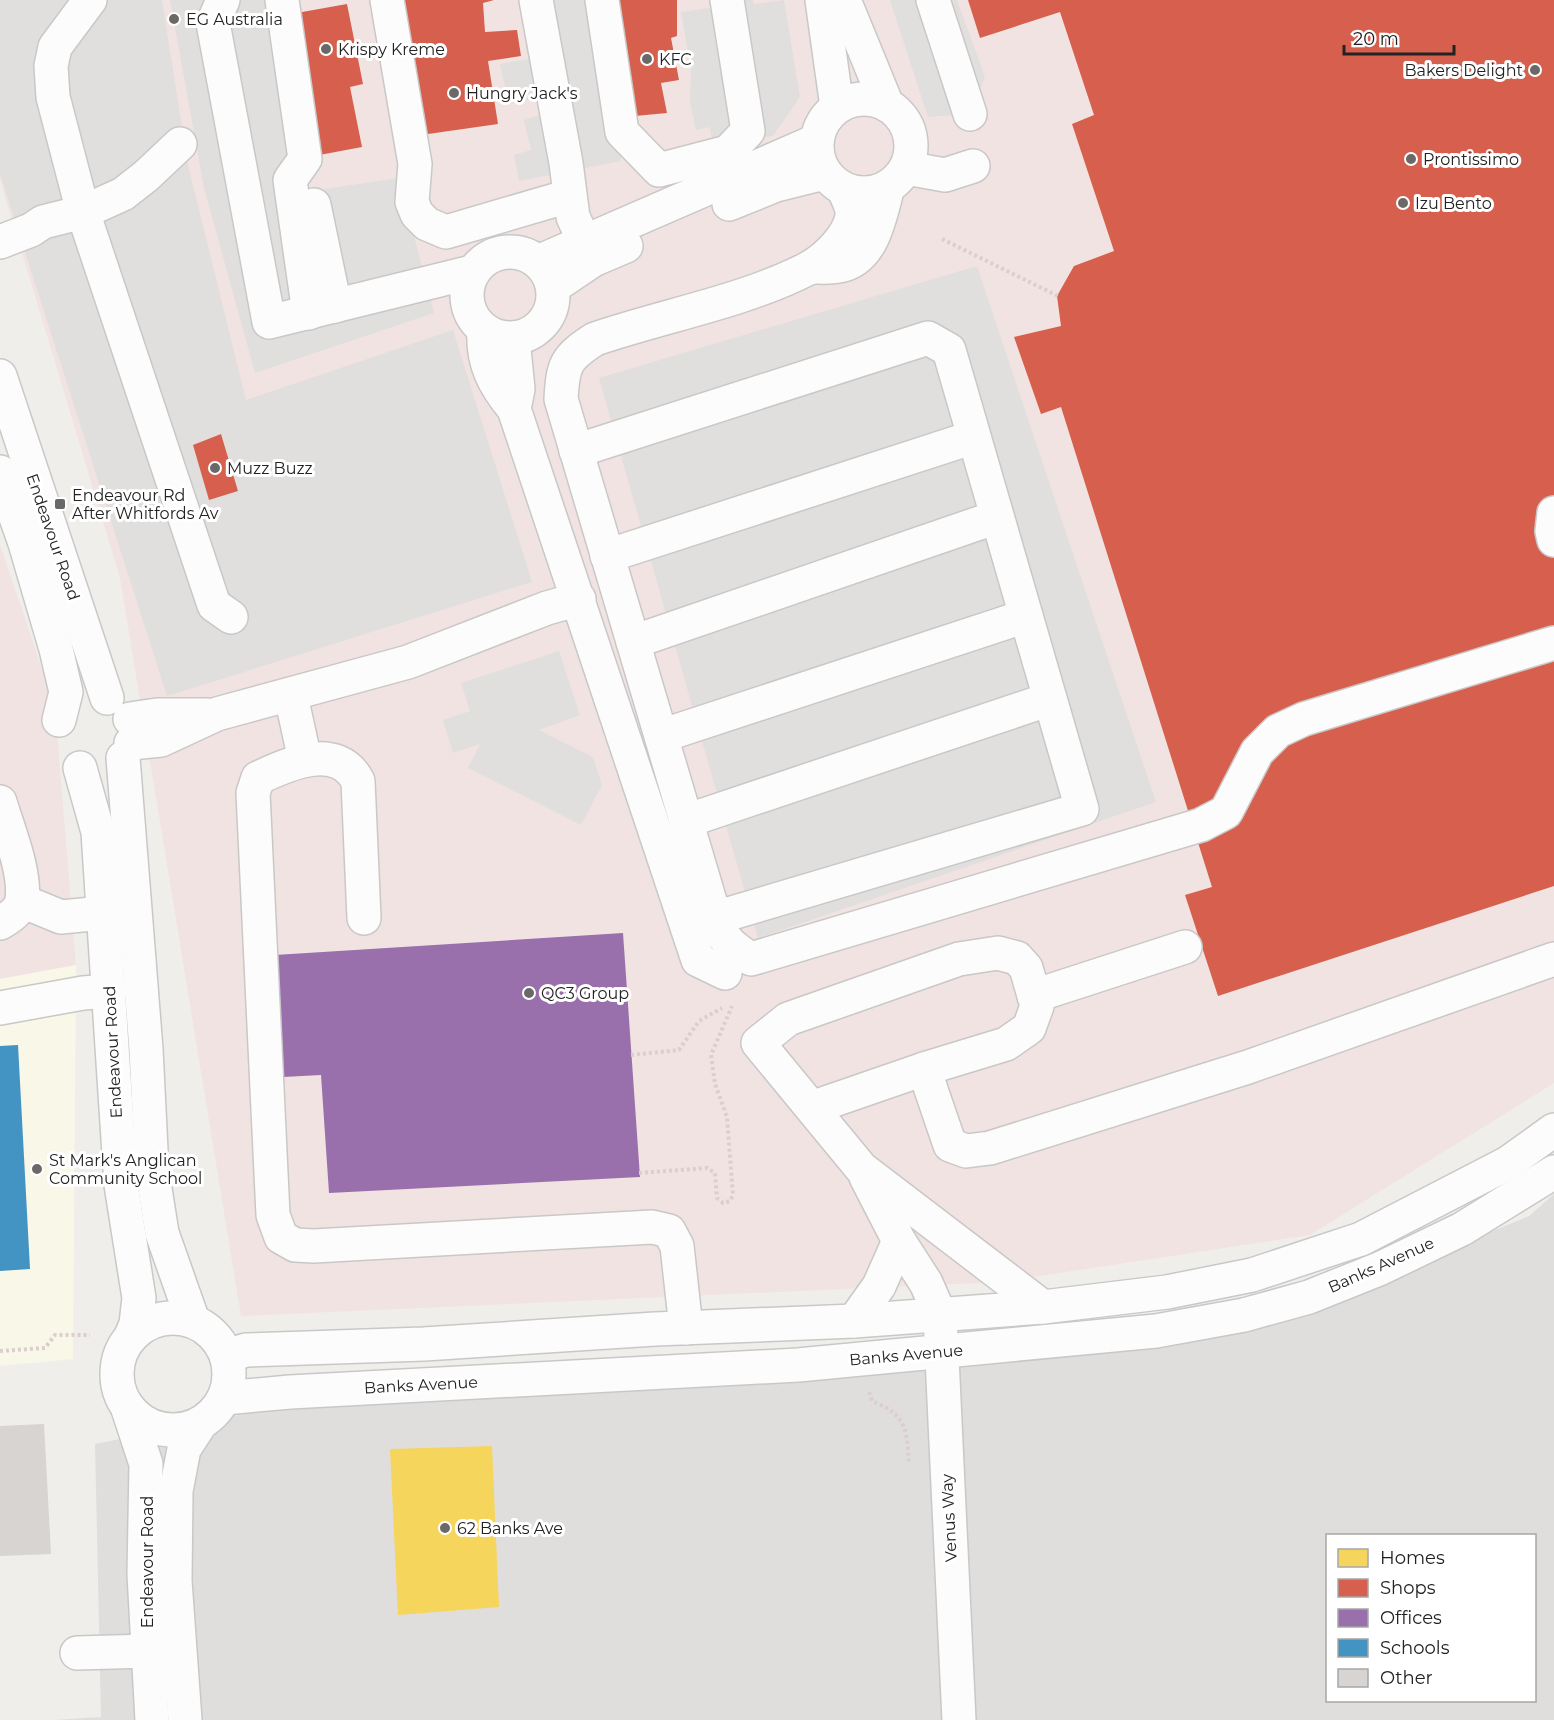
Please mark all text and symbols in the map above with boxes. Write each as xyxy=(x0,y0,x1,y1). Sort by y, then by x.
place label: EG Australia xyxy=(186,10,283,29)
marker: EG Australia xyxy=(167,12,181,26)
scale bar xyxy=(1344,18,1454,56)
text: 20 m xyxy=(1353,28,1399,50)
place label: Krispy Kreme xyxy=(338,40,445,59)
marker: Krispy Kreme xyxy=(319,42,333,56)
place label: KFC xyxy=(659,50,692,69)
marker: KFC xyxy=(640,52,654,66)
place label: Bakers Delight xyxy=(1404,61,1523,80)
marker: Bakers Delight xyxy=(1528,63,1542,77)
place label: Hungry Jack's xyxy=(466,84,578,103)
marker: Hungry Jack's xyxy=(447,86,461,100)
place label: Prontissimo xyxy=(1423,150,1519,169)
marker: Prontissimo xyxy=(1404,152,1418,166)
place label: Izu Bento xyxy=(1415,194,1492,213)
marker: Izu Bento xyxy=(1396,196,1410,210)
place label: Muzz Buzz xyxy=(227,459,313,478)
marker: Muzz Buzz xyxy=(208,461,222,475)
street label: Endeavour Road xyxy=(22,471,84,603)
place label: Endeavour Rd After Whitfords Av xyxy=(72,486,219,523)
marker: Endeavour Rd After Whitfords Av xyxy=(53,497,67,511)
place label: QC3 Group xyxy=(541,984,629,1003)
street label: Endeavour Road xyxy=(100,985,126,1119)
marker: QC3 Group xyxy=(522,986,536,1000)
place label: St Mark's Anglican Community School xyxy=(49,1151,202,1188)
marker: St Mark's Anglican Community School xyxy=(30,1162,44,1176)
street label: Banks Avenue xyxy=(1325,1233,1437,1297)
street label: Banks Avenue xyxy=(848,1341,964,1369)
street label: Banks Avenue xyxy=(364,1373,478,1397)
street label: Venus Way xyxy=(937,1473,961,1563)
street label: Endeavour Road xyxy=(138,1496,157,1628)
place label: 62 Banks Ave xyxy=(457,1519,563,1538)
marker: 62 Banks Ave xyxy=(438,1521,452,1535)
legend xyxy=(1326,1534,1536,1702)
text: Homes xyxy=(1380,1547,1445,1569)
text: Shops xyxy=(1380,1577,1436,1599)
text: Offices xyxy=(1380,1607,1442,1629)
text: Schools xyxy=(1380,1637,1450,1659)
text: Other xyxy=(1380,1667,1433,1689)

